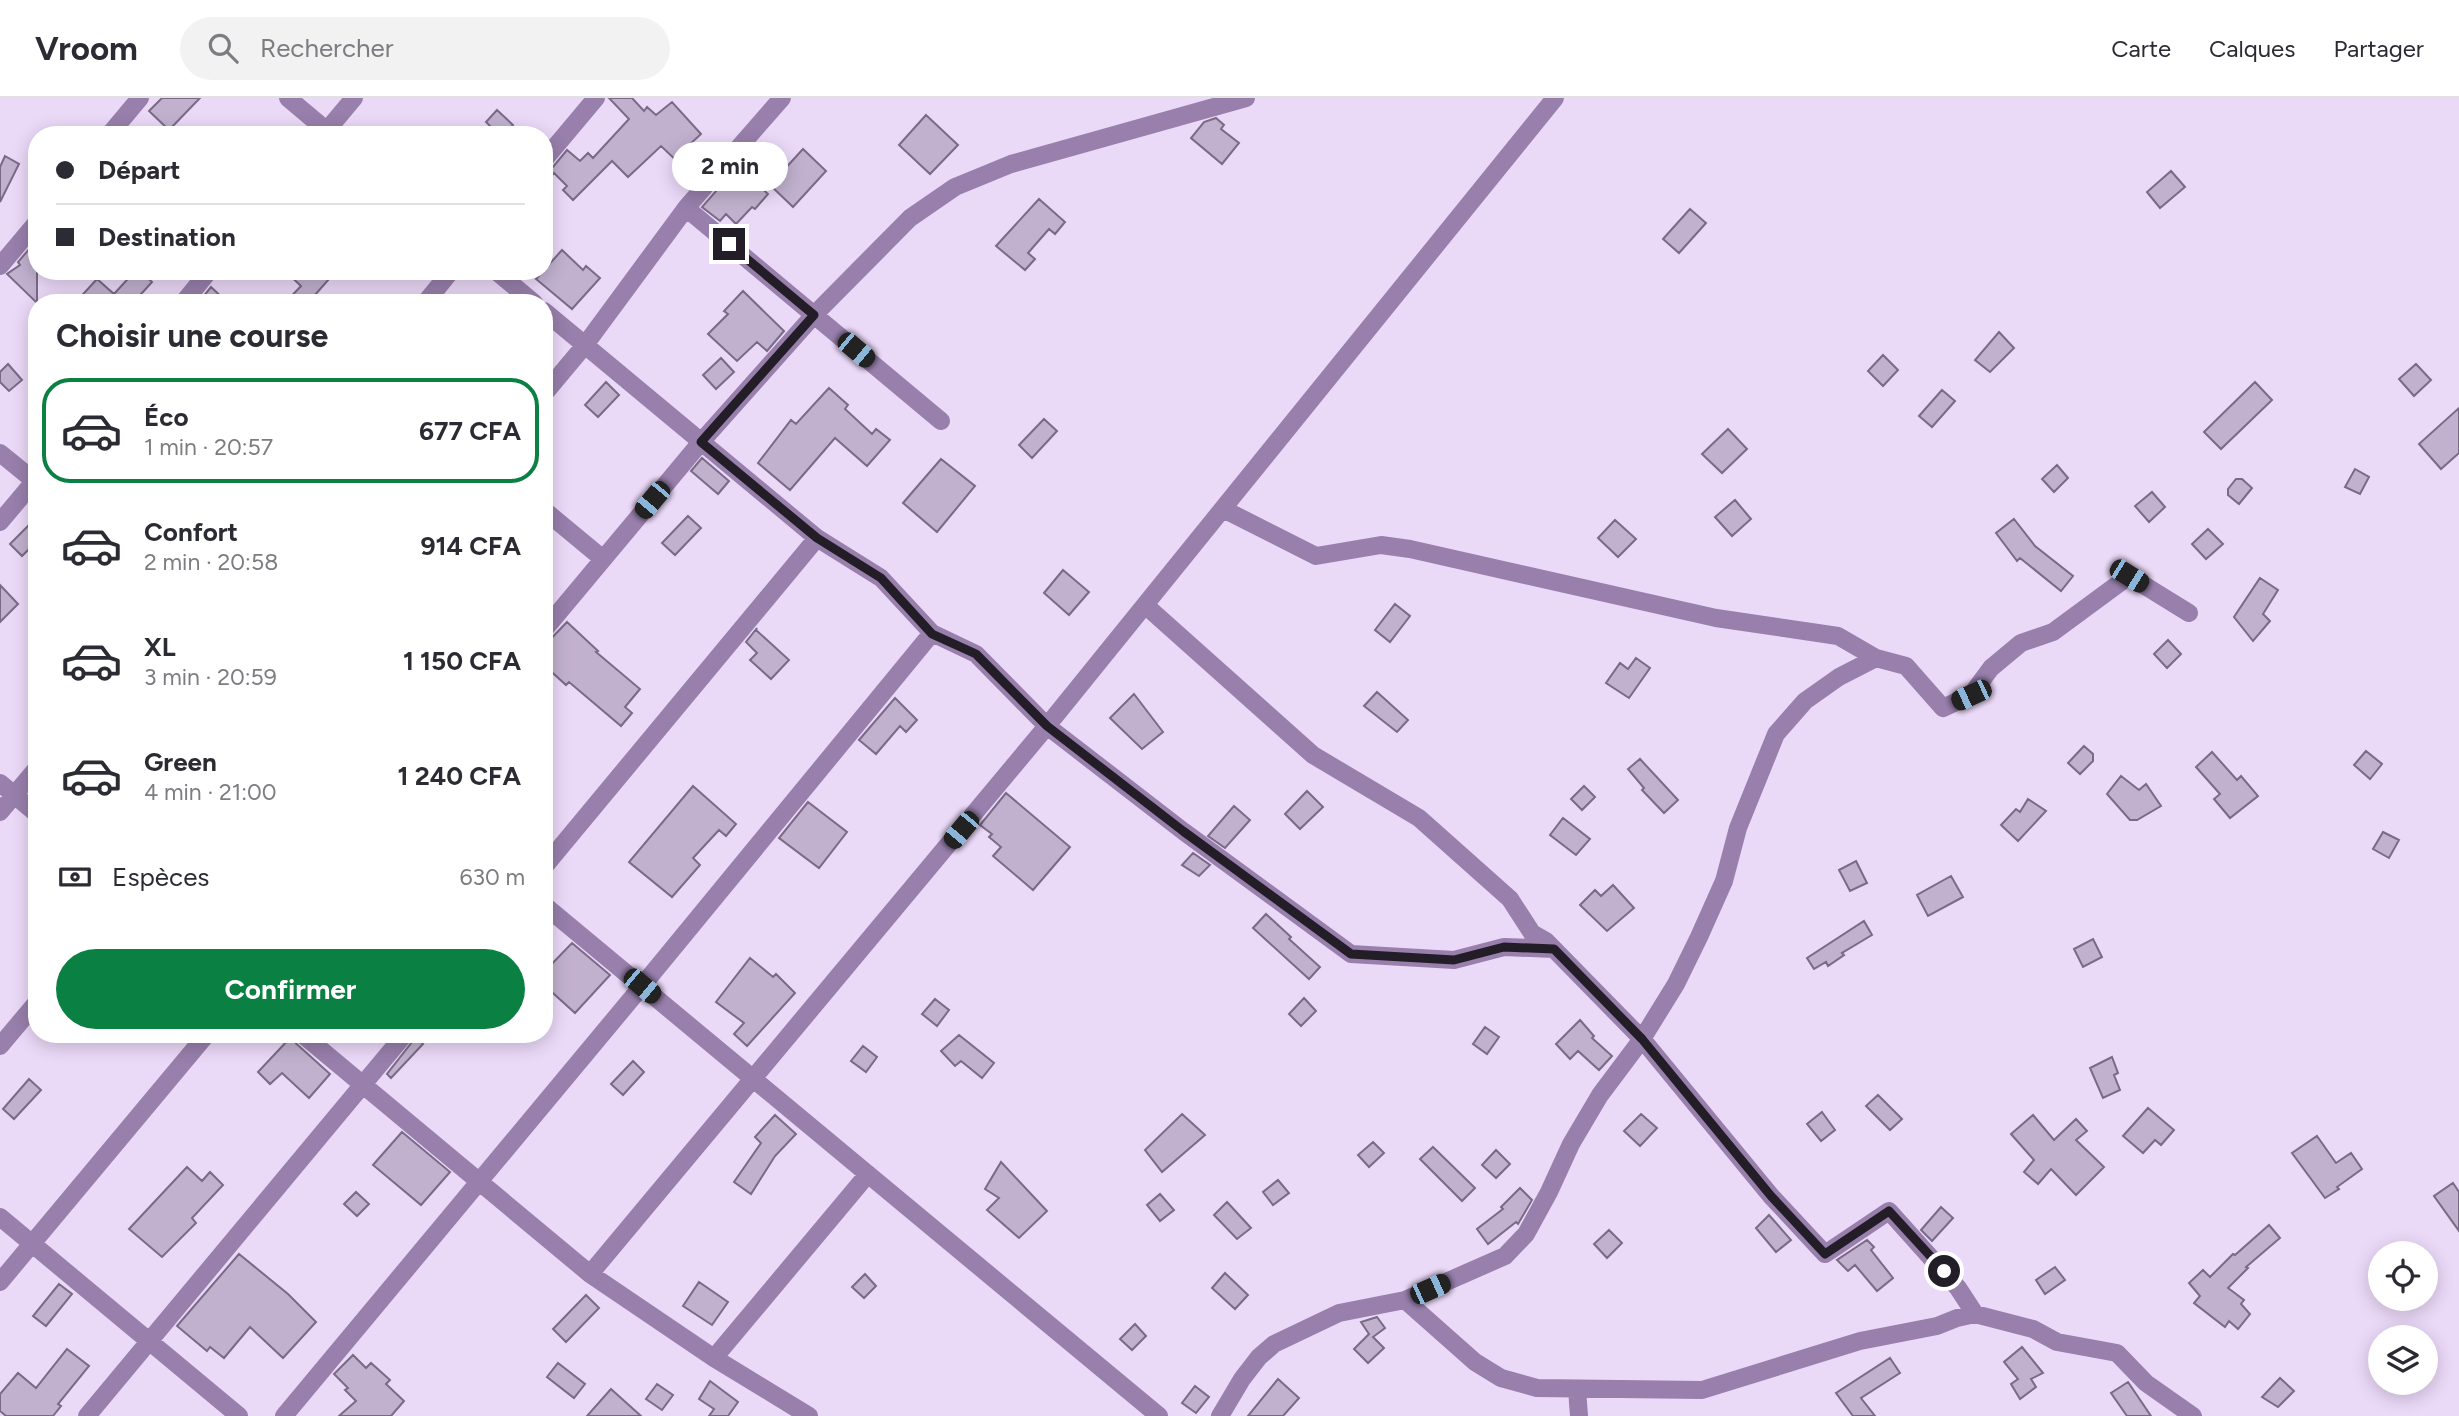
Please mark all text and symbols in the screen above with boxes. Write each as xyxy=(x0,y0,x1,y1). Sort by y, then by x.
search box xyxy=(180,17,670,80)
text: Vroom xyxy=(35,29,138,68)
icon: search xyxy=(204,29,242,67)
text: Rechercher xyxy=(260,32,393,64)
text: Carte xyxy=(2111,34,2171,63)
text: Calques xyxy=(2209,34,2295,63)
text: Partager xyxy=(2333,34,2424,63)
callout: 2 min xyxy=(671,142,787,192)
text: 2 min xyxy=(701,152,759,180)
text: Départ xyxy=(98,154,180,186)
text: Destination xyxy=(98,221,236,253)
route end xyxy=(713,228,745,260)
text: Choisir une course xyxy=(56,317,328,355)
car xyxy=(834,328,879,372)
icon: car xyxy=(60,399,123,462)
text: Éco xyxy=(144,401,189,433)
text: 677 CFA xyxy=(419,415,521,447)
text: 1 min · 20:57 xyxy=(144,433,273,461)
car xyxy=(631,477,674,523)
icon: car xyxy=(60,514,123,577)
text: Confort xyxy=(144,516,238,548)
text: 914 CFA xyxy=(420,530,521,562)
text: 2 min · 20:58 xyxy=(144,548,278,576)
car xyxy=(2106,556,2153,596)
icon: car xyxy=(60,629,123,692)
text: XL xyxy=(144,631,176,663)
text: 1 150 CFA xyxy=(403,645,521,677)
text: 3 min · 20:59 xyxy=(144,663,277,691)
car xyxy=(1948,677,1995,713)
icon: car xyxy=(60,744,123,807)
text: Green xyxy=(144,746,217,778)
text: 1 240 CFA xyxy=(397,760,521,792)
text: 4 min · 21:00 xyxy=(144,778,277,806)
car xyxy=(940,807,983,853)
icon: cash xyxy=(56,858,94,896)
text: Espèces xyxy=(112,861,209,893)
text: 630 m xyxy=(459,863,525,891)
button: Confirmer xyxy=(56,949,525,1029)
car xyxy=(620,964,665,1008)
map controls xyxy=(2368,1241,2438,1395)
button: locate xyxy=(2368,1241,2438,1311)
route start xyxy=(1928,1255,1960,1287)
car xyxy=(1407,1271,1454,1307)
button: layers xyxy=(2368,1325,2438,1395)

